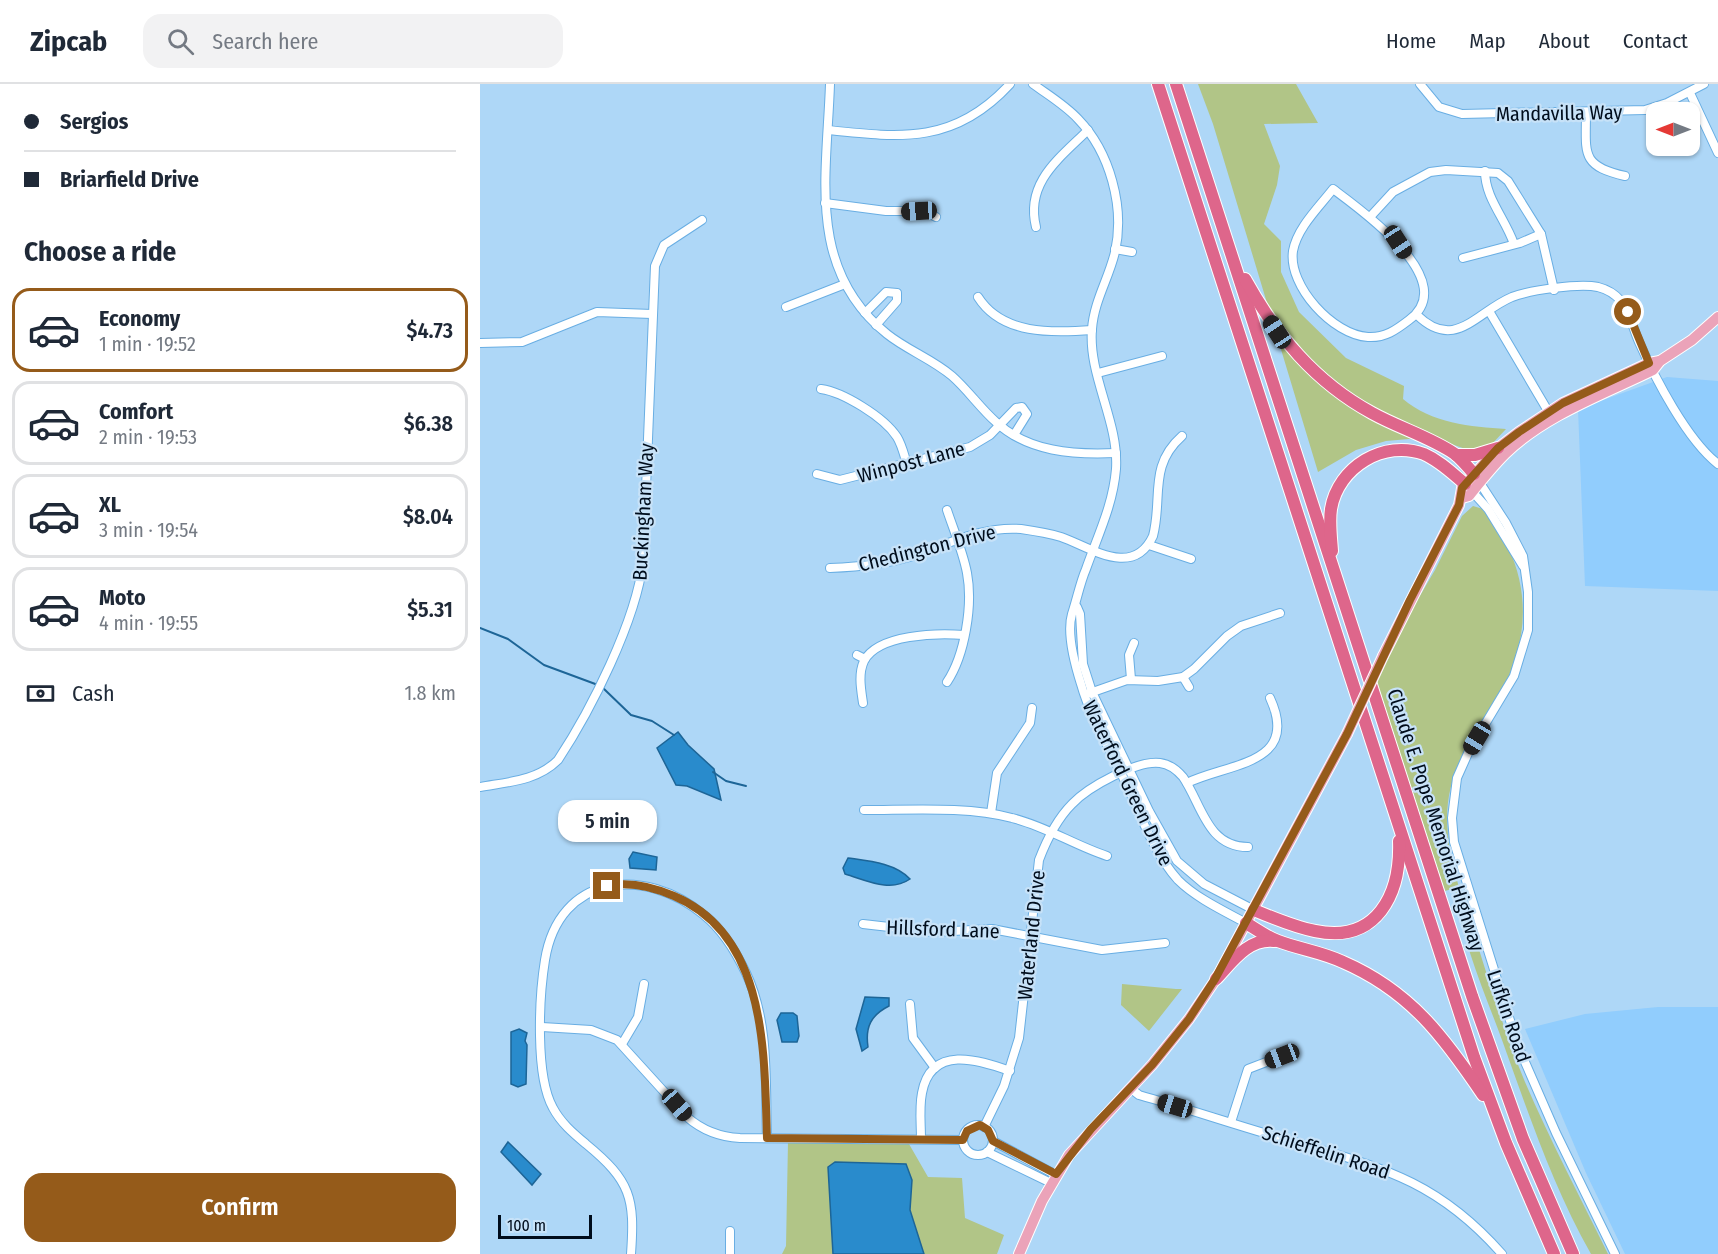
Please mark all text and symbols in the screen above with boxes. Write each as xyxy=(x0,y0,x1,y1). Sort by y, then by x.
search box xyxy=(143,14,563,68)
text: Zipcab xyxy=(30,25,107,58)
icon: search xyxy=(164,25,197,58)
text: Search here xyxy=(212,28,318,55)
text: Home xyxy=(1386,28,1436,54)
text: Map xyxy=(1469,28,1506,54)
text: About xyxy=(1539,28,1590,54)
text: Contact xyxy=(1623,28,1688,54)
street label: Mandavilla Way xyxy=(1496,100,1623,126)
north arrow xyxy=(1646,102,1700,156)
map controls xyxy=(1646,102,1700,156)
text: Sergios xyxy=(60,108,128,135)
text: Briarfield Drive xyxy=(60,166,199,193)
car xyxy=(901,201,937,221)
car xyxy=(1381,222,1415,262)
text: Choose a ride xyxy=(24,236,176,268)
route start xyxy=(1614,298,1641,325)
icon: car xyxy=(27,303,81,357)
text: Economy xyxy=(99,305,180,332)
car xyxy=(1260,312,1294,352)
text: $4.73 xyxy=(407,317,453,344)
text: 1 min · 19:52 xyxy=(99,332,196,356)
icon: car xyxy=(27,396,81,450)
text: Comfort xyxy=(99,398,173,425)
text: $6.38 xyxy=(404,410,453,437)
text: 2 min · 19:53 xyxy=(99,425,197,449)
street label: Winpost Lane xyxy=(855,436,967,488)
street label: Buckingham Way xyxy=(627,443,659,581)
icon: car xyxy=(27,489,81,543)
text: XL xyxy=(99,491,121,518)
text: $8.04 xyxy=(403,503,453,530)
text: 3 min · 19:54 xyxy=(99,518,198,542)
street label: Chedington Drive xyxy=(856,519,998,577)
icon: car xyxy=(27,582,81,636)
text: Moto xyxy=(99,584,146,611)
text: $5.31 xyxy=(407,596,453,623)
text: 4 min · 19:55 xyxy=(99,611,198,635)
icon: cash xyxy=(24,677,57,710)
text: Cash xyxy=(72,680,115,707)
text: 1.8 km xyxy=(405,681,456,705)
street label: Claude E. Pope Memorial Highway xyxy=(1382,686,1490,954)
street label: Waterford Green Drive xyxy=(1078,696,1178,870)
car xyxy=(1460,718,1494,758)
callout: 5 min xyxy=(558,799,656,841)
text: 5 min xyxy=(585,809,630,833)
street label: Waterland Drive xyxy=(1012,869,1050,1001)
route end xyxy=(593,872,620,899)
street label: Hillsford Lane xyxy=(886,915,1000,943)
street label: Lufkin Road xyxy=(1482,967,1536,1065)
car xyxy=(1262,1041,1302,1071)
car xyxy=(658,1086,696,1124)
car xyxy=(1155,1092,1195,1120)
street label: Schieffelin Road xyxy=(1259,1120,1393,1184)
button: Confirm xyxy=(24,1173,456,1242)
scale bar xyxy=(498,1212,592,1240)
text: 100 m xyxy=(507,1216,546,1235)

